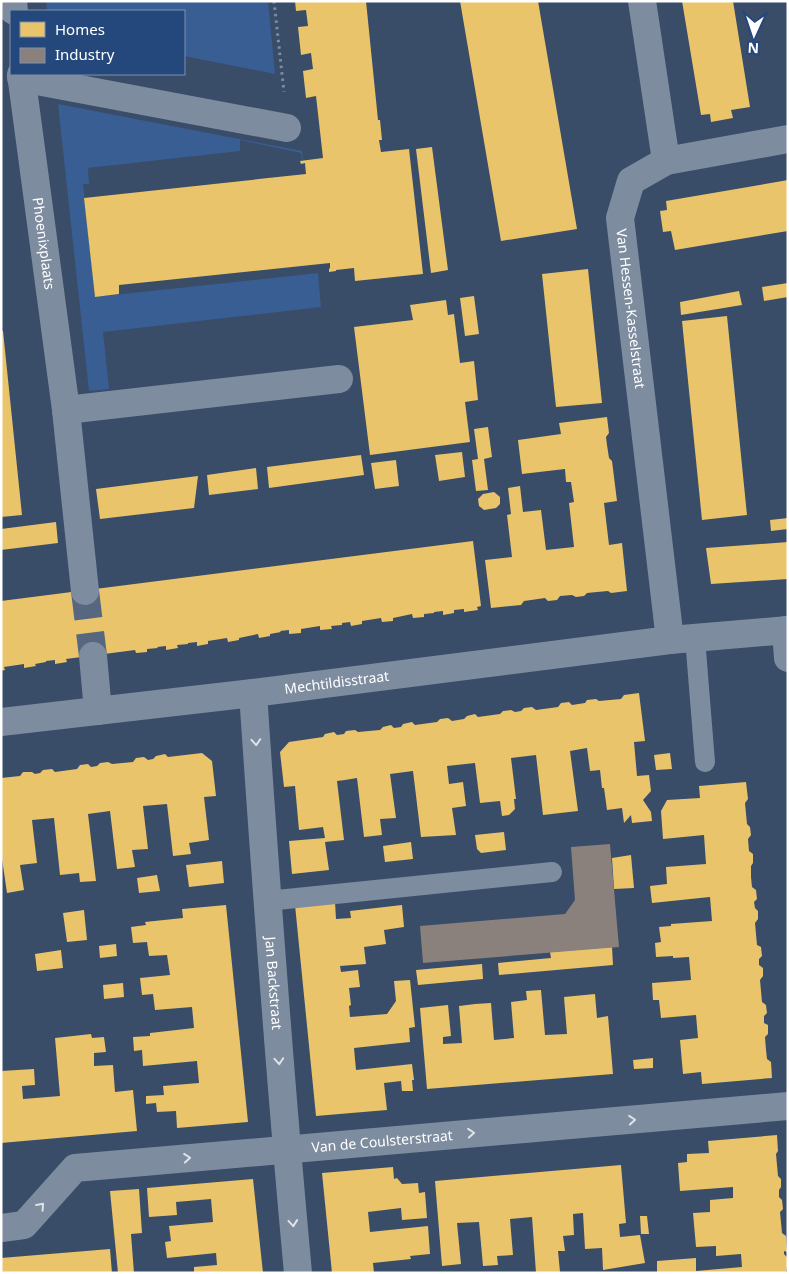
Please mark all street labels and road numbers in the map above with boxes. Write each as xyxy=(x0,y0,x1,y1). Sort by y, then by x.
street label: Phoenixplaats xyxy=(29,196,60,291)
street label: Van Hessen-Kasselstraat xyxy=(612,228,650,389)
street label: Mechtildisstraat xyxy=(283,666,390,698)
street label: Jan Backstraat xyxy=(261,934,287,1030)
street label: Van de Coulsterstraat xyxy=(311,1125,453,1156)

